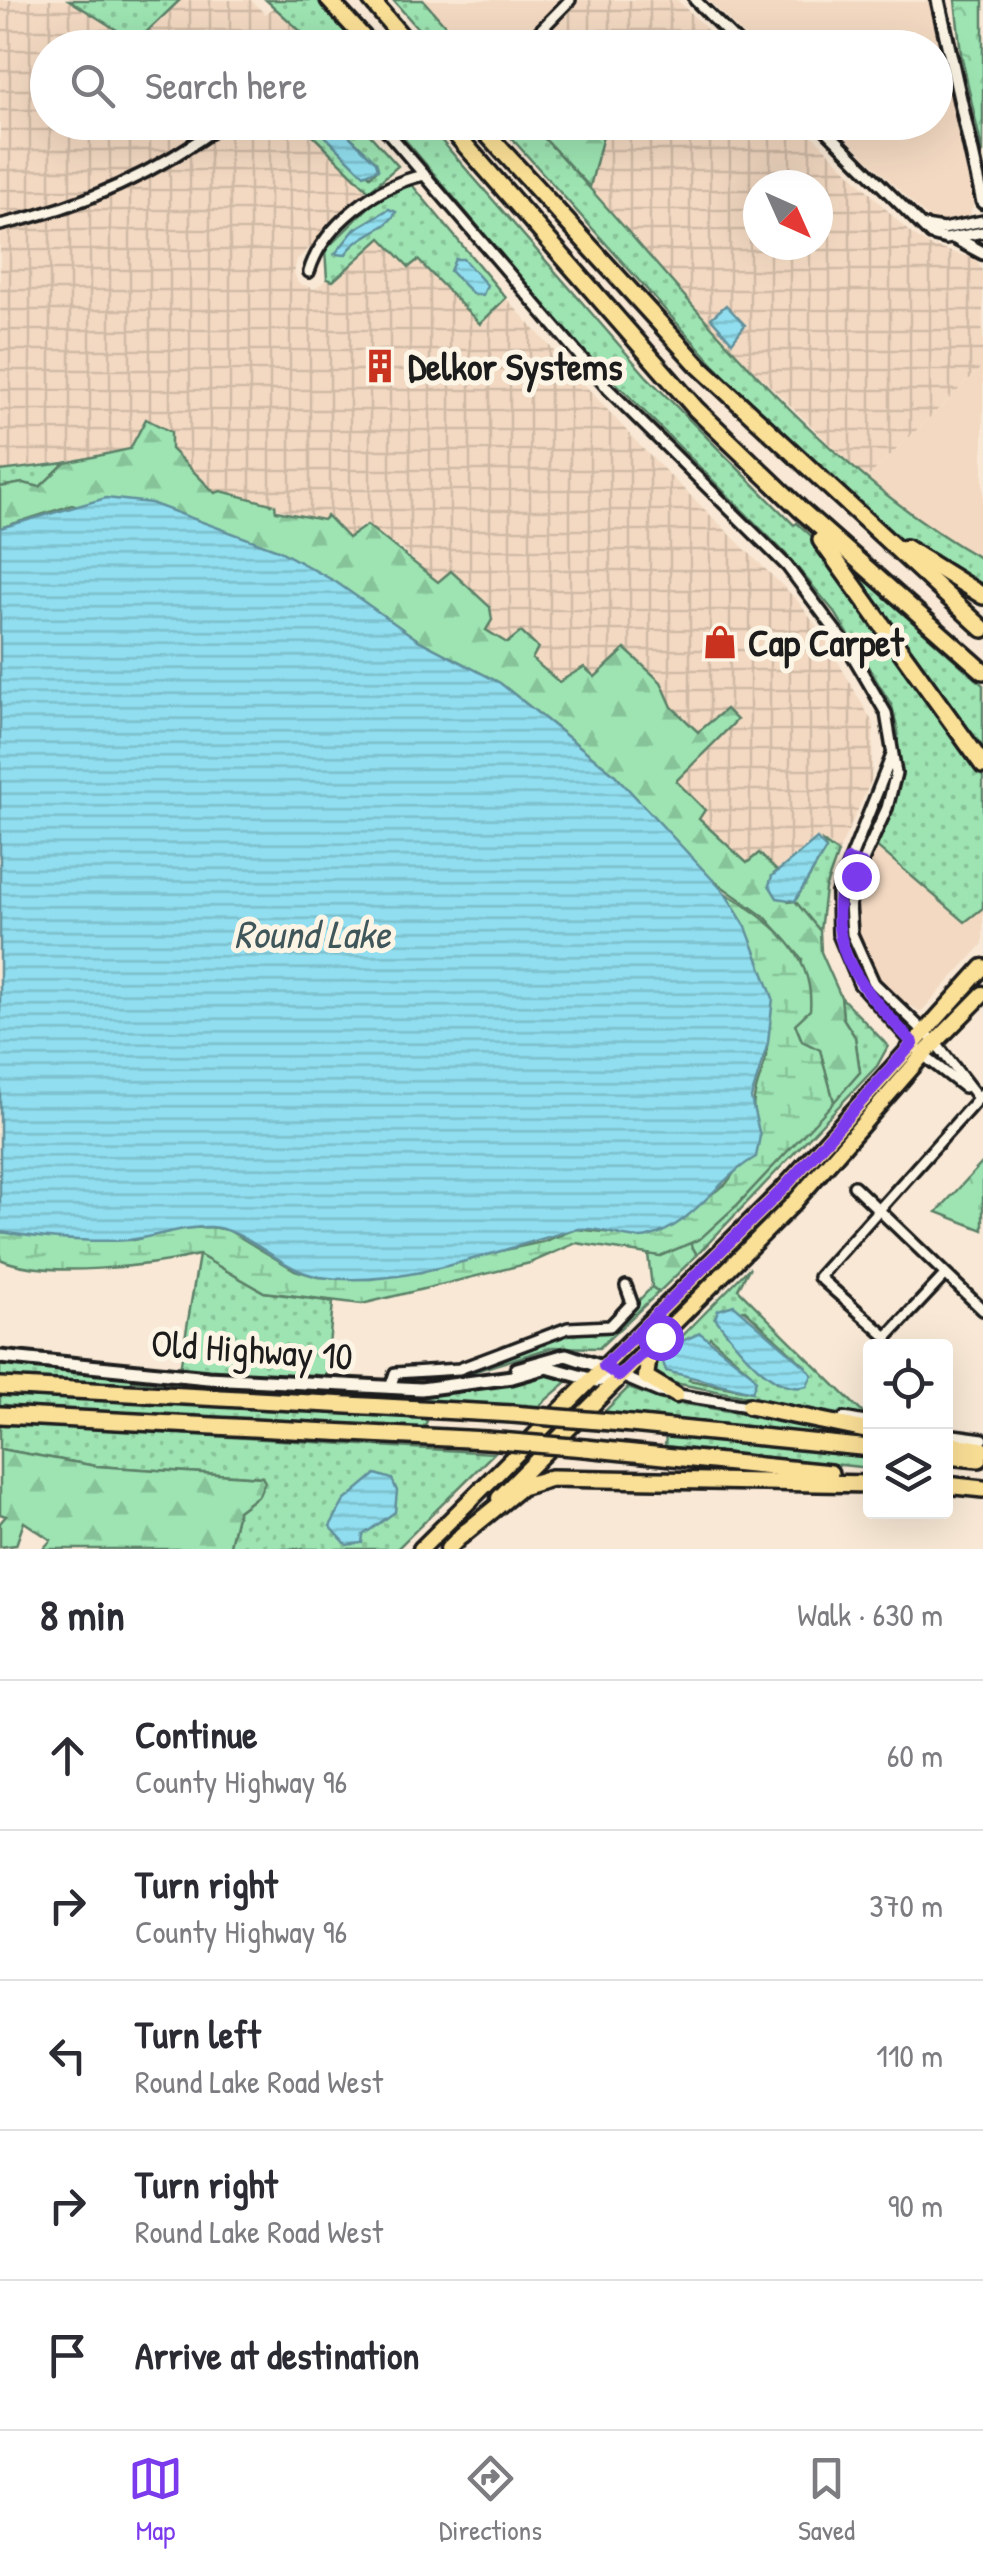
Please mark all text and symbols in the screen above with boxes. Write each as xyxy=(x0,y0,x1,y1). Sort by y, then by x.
search box xyxy=(30,30,953,140)
icon: search xyxy=(65,58,120,113)
text: Search here xyxy=(145,59,307,111)
north arrow xyxy=(743,170,833,260)
place label: Delkor Systems xyxy=(408,340,623,393)
building icon: Delkor Systems xyxy=(361,347,399,385)
place label: Cap Carpet xyxy=(748,616,905,669)
shop icon: Cap Carpet xyxy=(701,623,739,661)
route end xyxy=(834,854,880,900)
water label: Round Lake xyxy=(234,906,392,960)
route start xyxy=(638,1315,684,1361)
street label: Old Highway 10 xyxy=(149,1316,355,1382)
map controls xyxy=(863,1339,953,1519)
button: locate xyxy=(863,1339,953,1429)
button: layers xyxy=(863,1429,953,1519)
text: 8 min xyxy=(40,1586,125,1643)
text: Walk · 630 m xyxy=(797,1593,943,1636)
text: Continue xyxy=(135,1708,257,1760)
icon: ahead xyxy=(40,1728,95,1783)
text: 60 m xyxy=(887,1734,943,1777)
text: County Highway 96 xyxy=(135,1760,347,1803)
text: Turn right xyxy=(135,1858,278,1910)
icon: right xyxy=(40,1878,95,1933)
text: 370 m xyxy=(869,1884,943,1927)
text: County Highway 96 xyxy=(135,1910,347,1953)
text: Turn left xyxy=(135,2008,260,2060)
icon: left xyxy=(40,2028,95,2083)
text: 110 m xyxy=(876,2034,943,2077)
text: Round Lake Road West xyxy=(135,2060,383,2103)
text: Turn right xyxy=(135,2158,278,2210)
icon: right xyxy=(40,2178,95,2233)
text: 90 m xyxy=(888,2184,943,2227)
text: Round Lake Road West xyxy=(135,2210,383,2253)
icon: arrive xyxy=(40,2328,95,2383)
text: Arrive at destination xyxy=(135,2329,419,2381)
tab: Map xyxy=(128,2451,183,2549)
tab: Directions xyxy=(439,2451,542,2549)
tab: Saved xyxy=(798,2451,855,2549)

